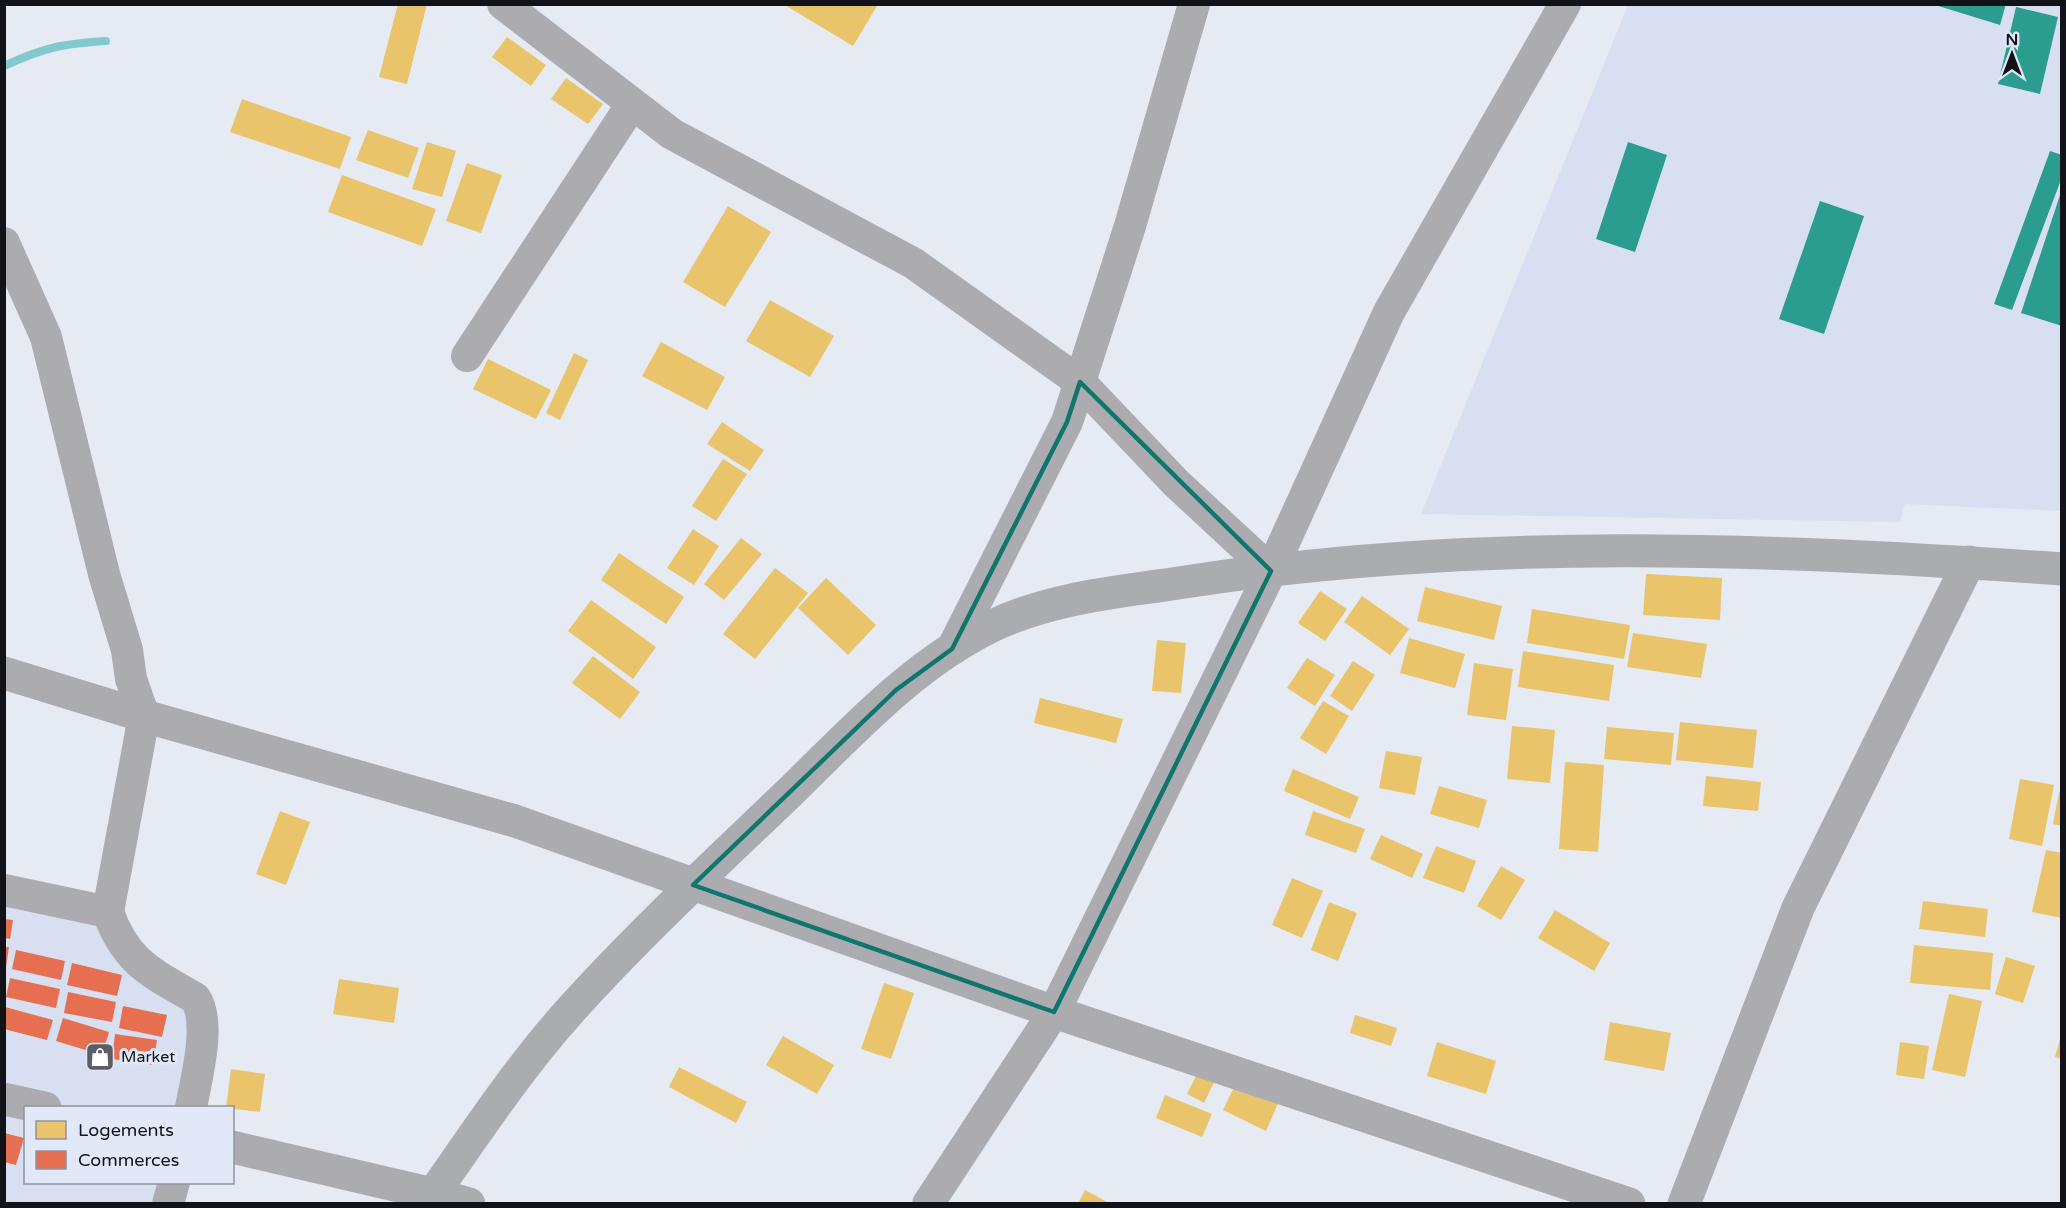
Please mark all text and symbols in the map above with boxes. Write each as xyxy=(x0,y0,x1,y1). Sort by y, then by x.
north arrow xyxy=(1982,24,2042,84)
text: N xyxy=(2006,30,2018,50)
shop icon: Market xyxy=(84,1041,116,1073)
place label: Market xyxy=(121,1047,175,1067)
legend xyxy=(24,1106,234,1184)
text: Logements xyxy=(78,1119,174,1141)
text: Commerces xyxy=(78,1149,179,1171)

